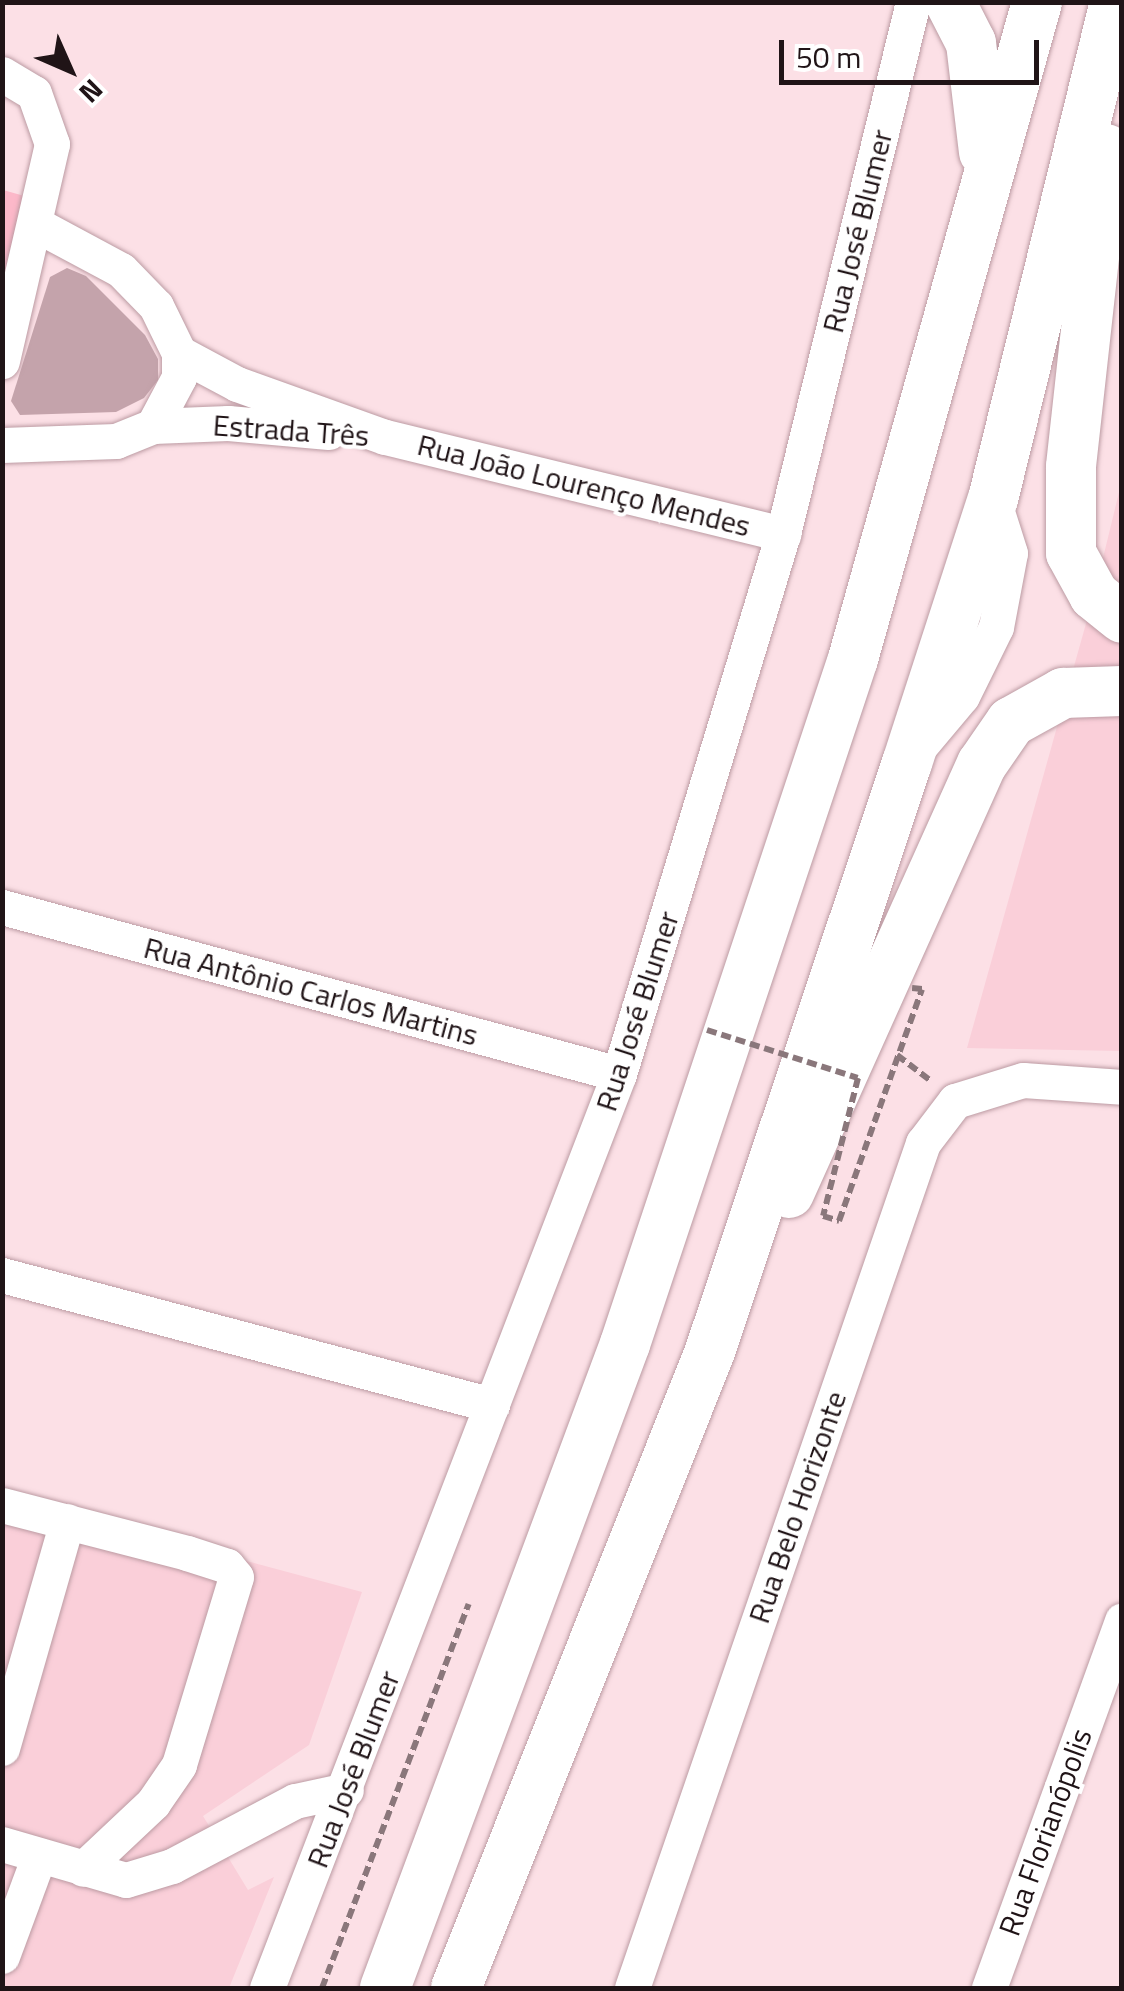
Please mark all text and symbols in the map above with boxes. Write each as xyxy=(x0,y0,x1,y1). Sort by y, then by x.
north arrow xyxy=(20,20,120,120)
scale bar xyxy=(784,20,1044,82)
text: 50 m xyxy=(796,34,861,80)
text: N xyxy=(70,70,114,114)
street label: Rua José Blumer xyxy=(814,126,900,336)
street label: Estrada Três xyxy=(212,407,370,453)
street label: Rua João Lourenço Mendes xyxy=(414,426,754,544)
street label: Rua José Blumer xyxy=(588,907,686,1115)
street label: Rua Antônio Carlos Martins xyxy=(140,929,482,1053)
street label: Rua Belo Horizonte xyxy=(740,1386,854,1628)
street label: Rua José Blumer xyxy=(299,1665,407,1873)
street label: Rua Florianópolis xyxy=(991,1724,1099,1940)

